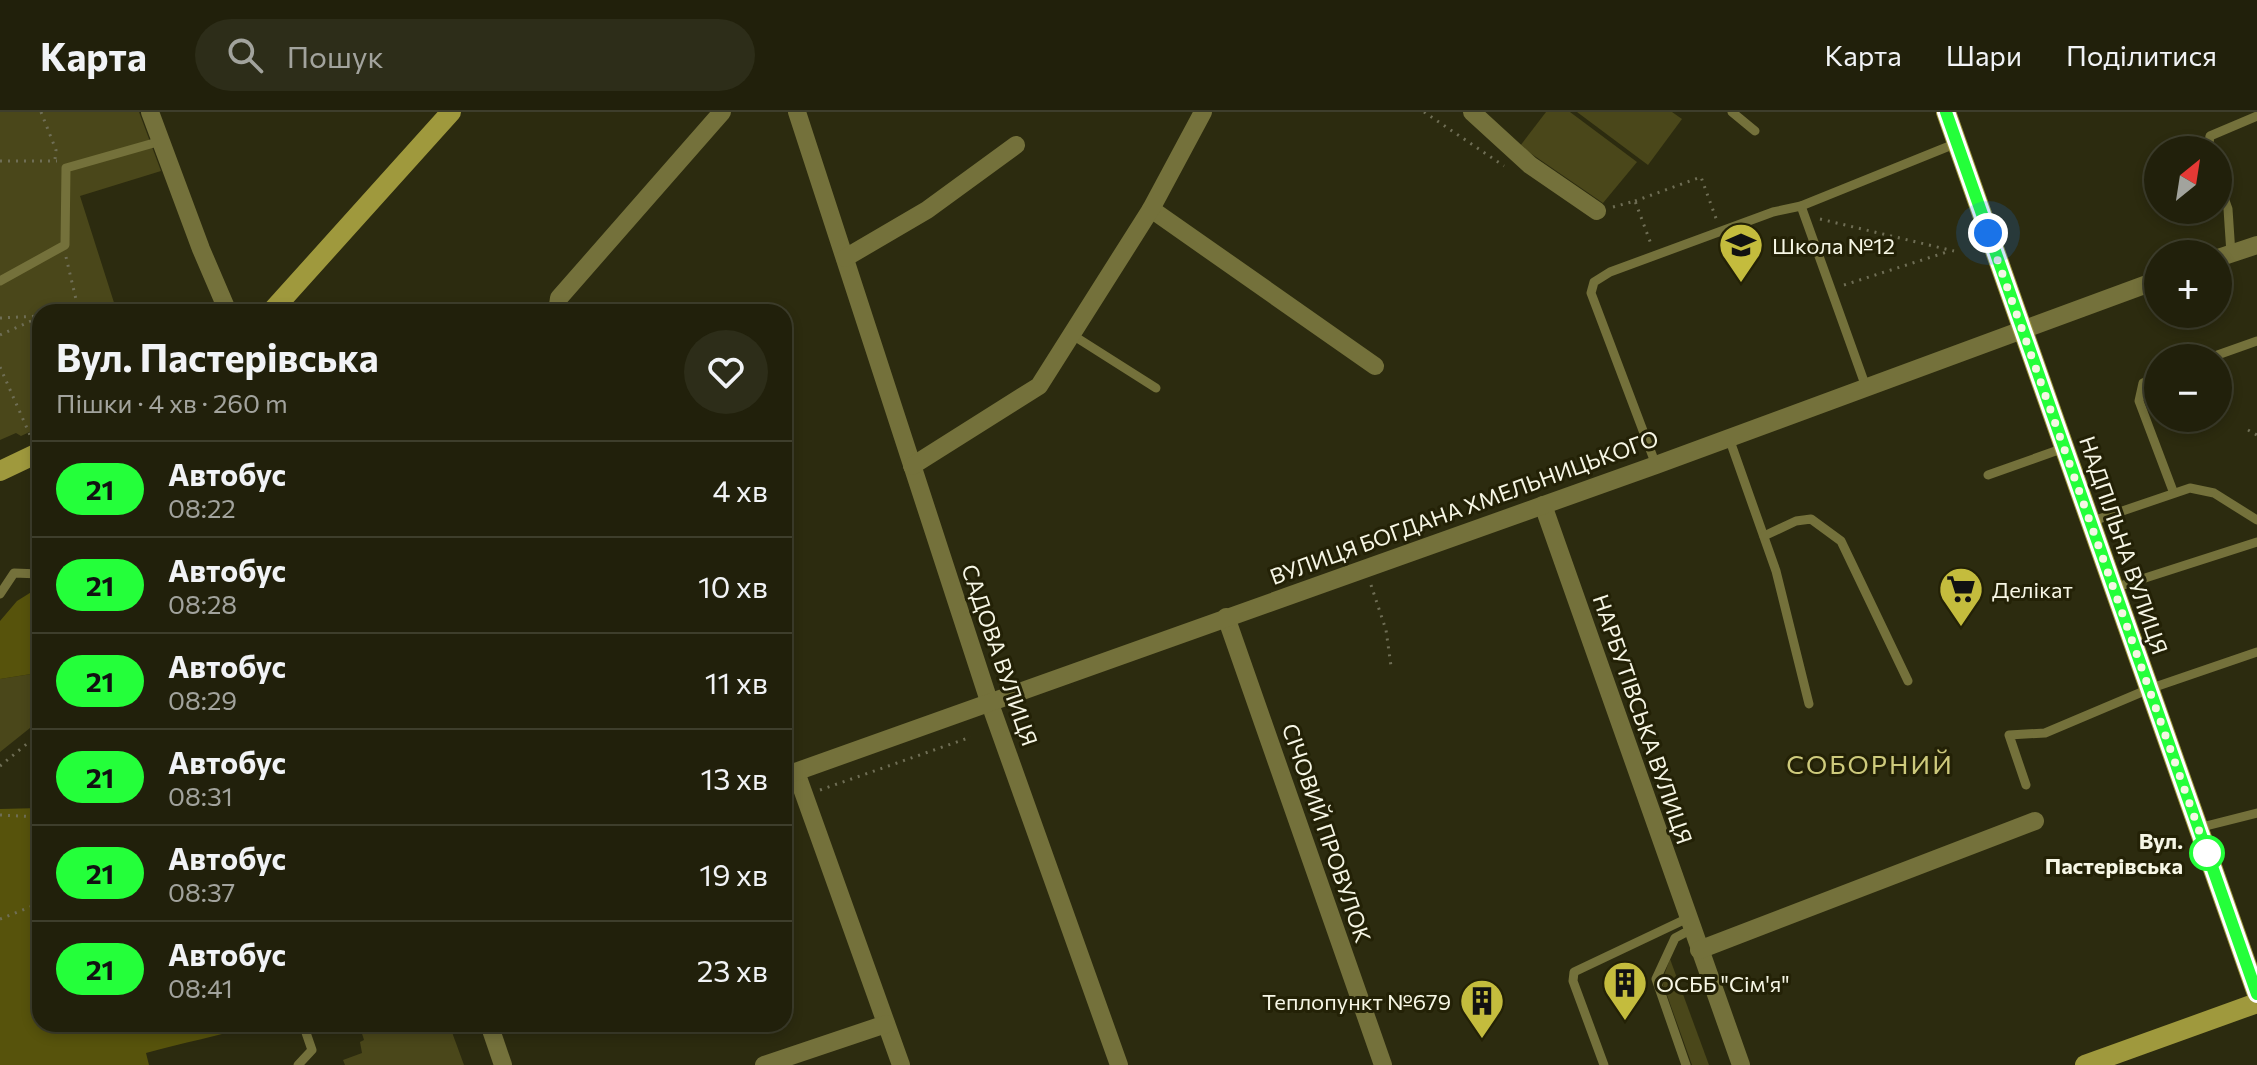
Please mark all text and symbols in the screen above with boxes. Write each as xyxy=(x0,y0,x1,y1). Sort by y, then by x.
search box xyxy=(195,19,755,91)
text: Карта xyxy=(40,32,147,79)
icon: search xyxy=(223,33,267,77)
text: Пошук xyxy=(287,37,384,74)
text: Карта xyxy=(1825,38,1902,72)
text: Шари xyxy=(1946,38,2022,72)
text: Поділитися xyxy=(2066,38,2217,72)
north arrow xyxy=(2144,136,2232,224)
map controls xyxy=(2144,136,2232,432)
your location xyxy=(1968,213,2008,253)
school or university icon: Школа №12 xyxy=(1717,221,1765,284)
place label: Школа №12 xyxy=(1772,232,1895,259)
button: + xyxy=(2144,240,2232,328)
button: heart xyxy=(684,330,768,414)
text: Вул. Пастерівська xyxy=(56,333,379,380)
button: − xyxy=(2144,344,2232,432)
text: Пішки · 4 хв · 260 m xyxy=(56,387,288,418)
street label: ВУЛИЦЯ БОГДАНА ХМЕЛЬНИЦЬКОГО xyxy=(1266,424,1662,590)
street label: НАДПІЛЬНА ВУЛИЦЯ xyxy=(2074,432,2174,658)
text: Автобус xyxy=(168,455,286,492)
text: 4 хв xyxy=(712,471,768,508)
text: 21 xyxy=(86,472,114,506)
text: 08:22 xyxy=(168,492,236,523)
text: Автобус xyxy=(168,551,286,588)
street label: САДОВА ВУЛИЦЯ xyxy=(956,561,1044,749)
supermarket icon: Делікат xyxy=(1937,565,1985,628)
text: 10 хв xyxy=(698,567,768,604)
text: 21 xyxy=(86,568,114,602)
place label: Делікат xyxy=(1992,576,2073,603)
text: 08:28 xyxy=(168,588,237,619)
street label: НАРБУТІВСЬКА ВУЛИЦЯ xyxy=(1588,591,1698,847)
text: Автобус xyxy=(168,647,286,684)
text: 11 хв xyxy=(705,663,768,700)
text: 21 xyxy=(86,664,114,698)
text: 08:29 xyxy=(168,684,237,715)
street label: СІЧОВИЙ ПРОВУЛОК xyxy=(1277,720,1377,946)
text: Автобус xyxy=(168,743,286,780)
district label: СОБОРНИЙ xyxy=(1786,748,1954,779)
text: 13 хв xyxy=(700,759,768,796)
text: 21 xyxy=(86,760,114,794)
text: 08:31 xyxy=(168,780,233,811)
place label: Вул. Пастерівська xyxy=(2045,827,2183,879)
marker: Вул. Пастерівська xyxy=(2190,836,2224,870)
text: Автобус xyxy=(168,839,286,876)
text: 19 хв xyxy=(699,855,768,892)
text: 21 xyxy=(86,856,114,890)
text: 08:37 xyxy=(168,876,235,907)
text: Автобус xyxy=(168,935,286,972)
text: 23 хв xyxy=(697,951,768,988)
text: 21 xyxy=(86,952,114,986)
building icon: ОСББ "Сім'я" xyxy=(1601,959,1649,1022)
place label: ОСББ "Сім'я" xyxy=(1656,970,1790,997)
text: 08:41 xyxy=(168,972,233,1003)
building icon: Теплопункт №679 xyxy=(1458,977,1506,1040)
place label: Теплопункт №679 xyxy=(1262,988,1451,1015)

